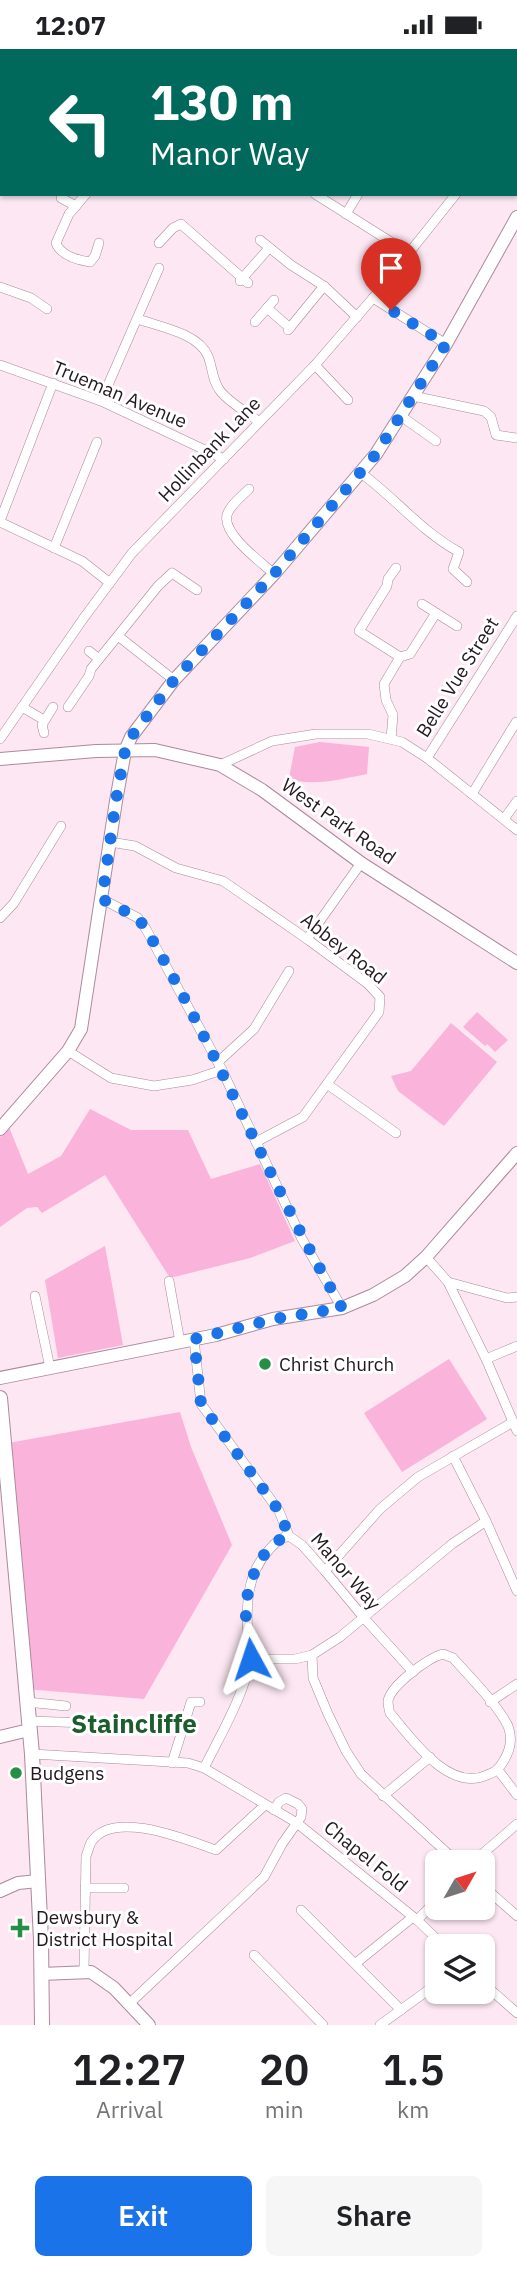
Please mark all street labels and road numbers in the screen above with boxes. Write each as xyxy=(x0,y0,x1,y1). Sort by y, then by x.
street label: Trueman Avenue xyxy=(49,355,191,433)
street label: Hollinbank Lane xyxy=(153,391,265,507)
street label: Belle Vue Street xyxy=(411,613,503,741)
street label: West Park Road xyxy=(277,773,401,869)
street label: Abbey Road xyxy=(296,907,392,989)
street label: Manor Way xyxy=(306,1527,386,1615)
street label: Chapel Fold xyxy=(319,1815,413,1897)

